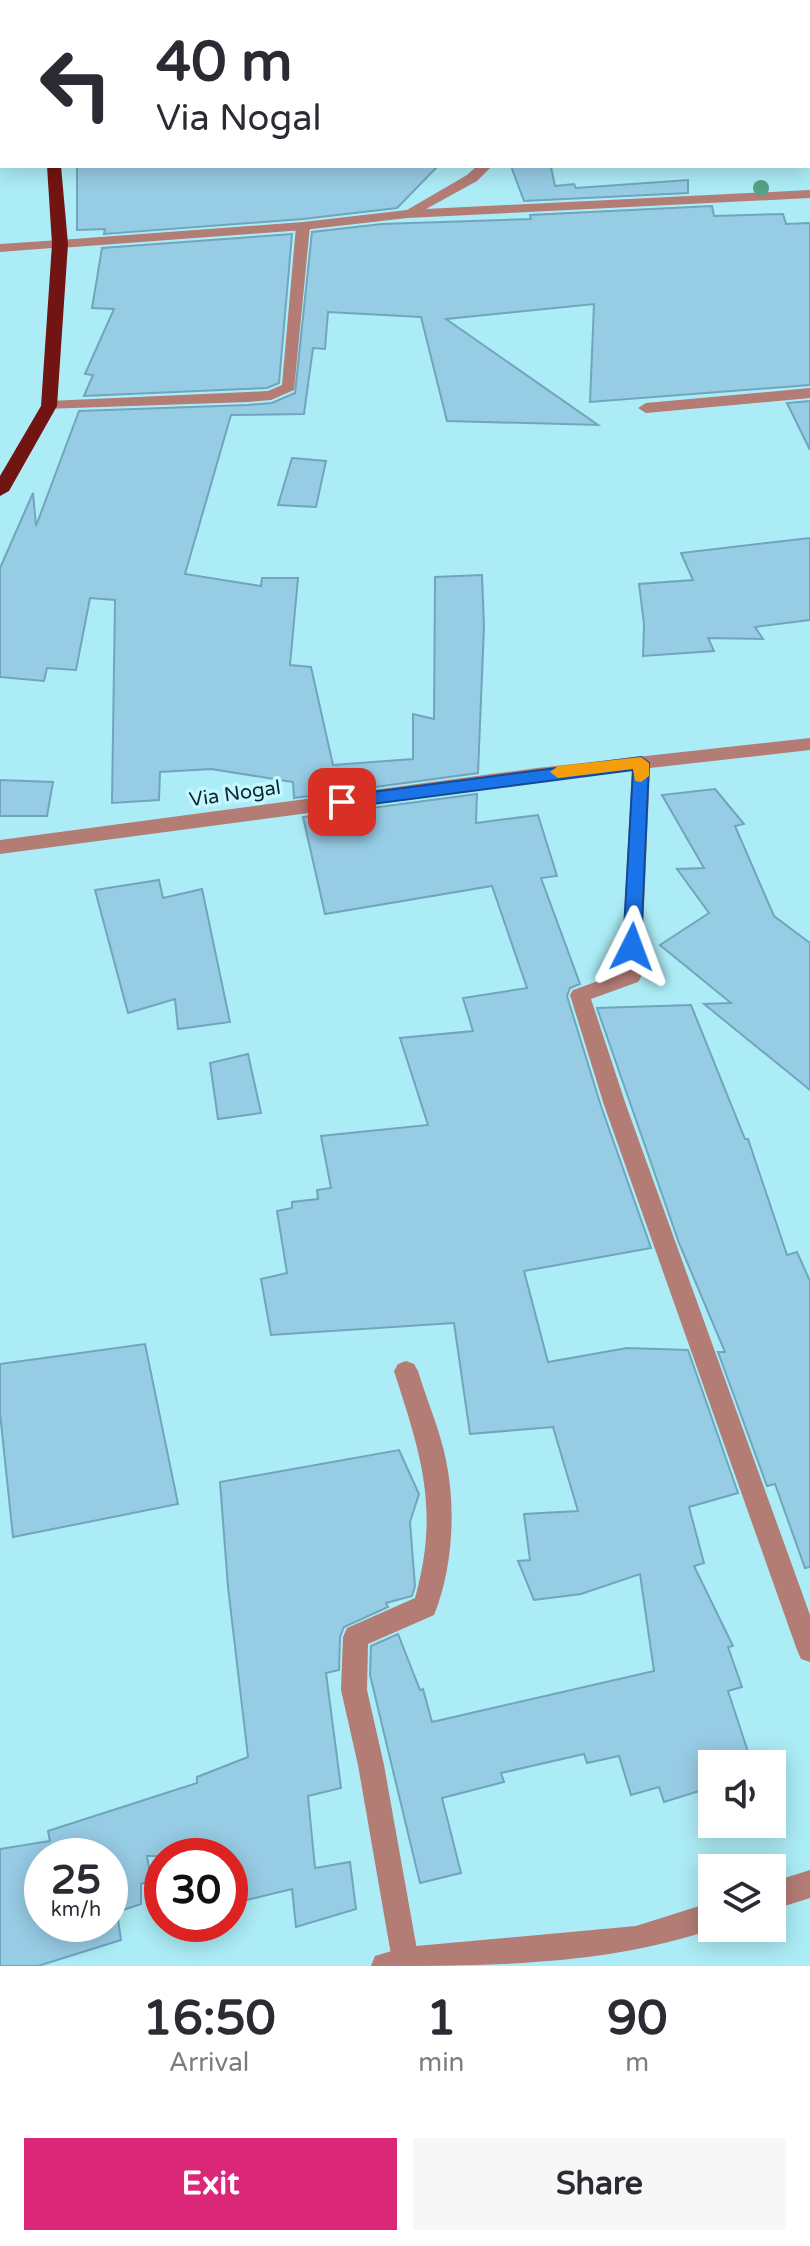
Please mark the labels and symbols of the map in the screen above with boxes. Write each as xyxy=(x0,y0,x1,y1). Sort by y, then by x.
pin xyxy=(308,768,376,836)
street label: Via Nogal xyxy=(188,776,282,812)
position arrow xyxy=(590,905,674,989)
speed limit sign: 30 xyxy=(144,1838,248,1942)

